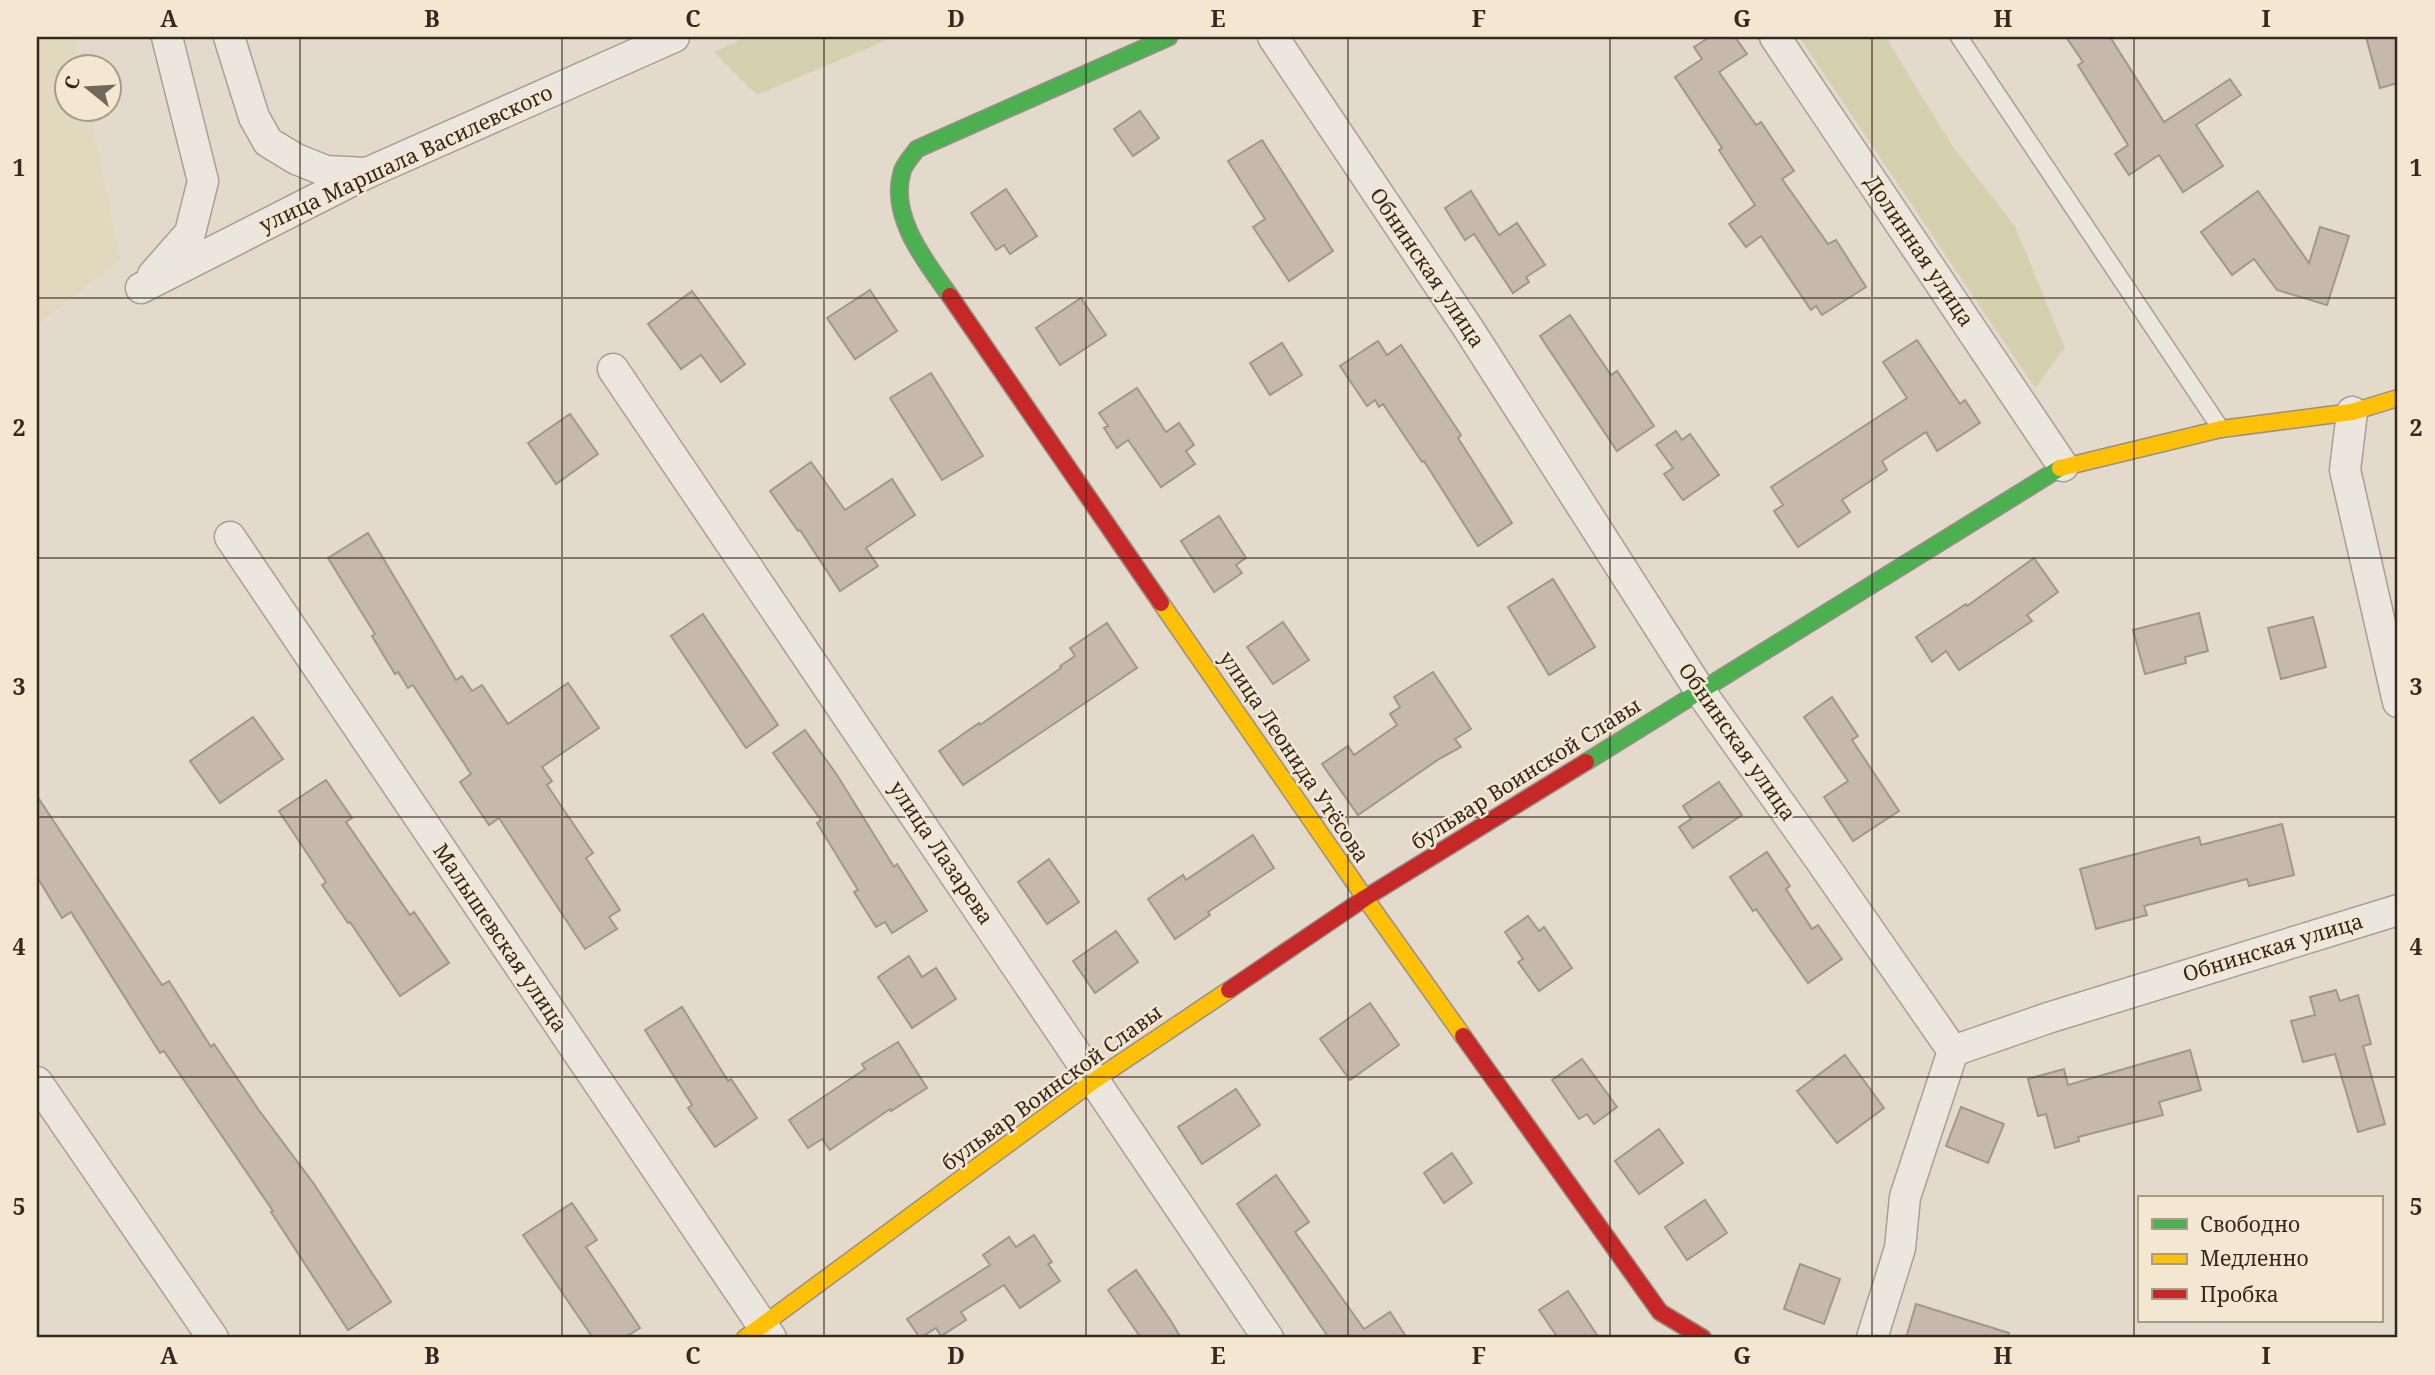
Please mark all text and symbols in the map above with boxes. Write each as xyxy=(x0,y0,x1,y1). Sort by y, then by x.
text: A xyxy=(160,2,178,34)
text: B xyxy=(424,2,440,34)
text: C xyxy=(685,2,701,34)
text: D xyxy=(947,2,965,34)
text: E xyxy=(1210,2,1226,34)
text: F xyxy=(1472,2,1486,34)
text: G xyxy=(1733,2,1751,34)
text: H xyxy=(1994,2,2013,34)
text: I xyxy=(2261,2,2271,34)
north arrow xyxy=(52,52,122,122)
text: С xyxy=(58,73,86,93)
street label: улица Маршала Василевского xyxy=(254,78,557,239)
text: 1 xyxy=(13,151,26,183)
text: 1 xyxy=(2410,151,2423,183)
street label: Долинная улица xyxy=(1859,169,1981,332)
street label: Обнинская улица xyxy=(1364,182,1492,353)
text: 2 xyxy=(13,411,26,443)
text: 2 xyxy=(2410,411,2423,443)
street label: улица Леонида Утёсова xyxy=(1213,645,1376,868)
street label: Обнинская улица xyxy=(1673,657,1803,826)
text: 3 xyxy=(13,670,26,702)
text: 3 xyxy=(2410,670,2423,702)
street label: бульвар Воинской Славы xyxy=(1405,691,1646,856)
street label: улица Лазарева xyxy=(883,775,1000,930)
street label: Малышевская улица xyxy=(427,838,574,1037)
street label: Обнинская улица xyxy=(2179,906,2366,988)
text: 4 xyxy=(13,930,26,962)
text: 4 xyxy=(2410,930,2423,962)
street label: бульвар Воинской Славы xyxy=(936,998,1167,1177)
text: 5 xyxy=(13,1190,26,1222)
text: 5 xyxy=(2410,1190,2423,1222)
legend xyxy=(2138,1196,2382,1322)
text: Свободно xyxy=(2200,1210,2300,1238)
text: Медленно xyxy=(2200,1244,2309,1272)
text: Пробка xyxy=(2200,1280,2279,1308)
text: A xyxy=(160,1339,178,1371)
text: B xyxy=(424,1339,440,1371)
text: C xyxy=(685,1339,701,1371)
text: D xyxy=(947,1339,965,1371)
text: E xyxy=(1210,1339,1226,1371)
text: F xyxy=(1472,1339,1486,1371)
text: G xyxy=(1733,1339,1751,1371)
text: H xyxy=(1994,1339,2013,1371)
text: I xyxy=(2261,1339,2271,1371)

